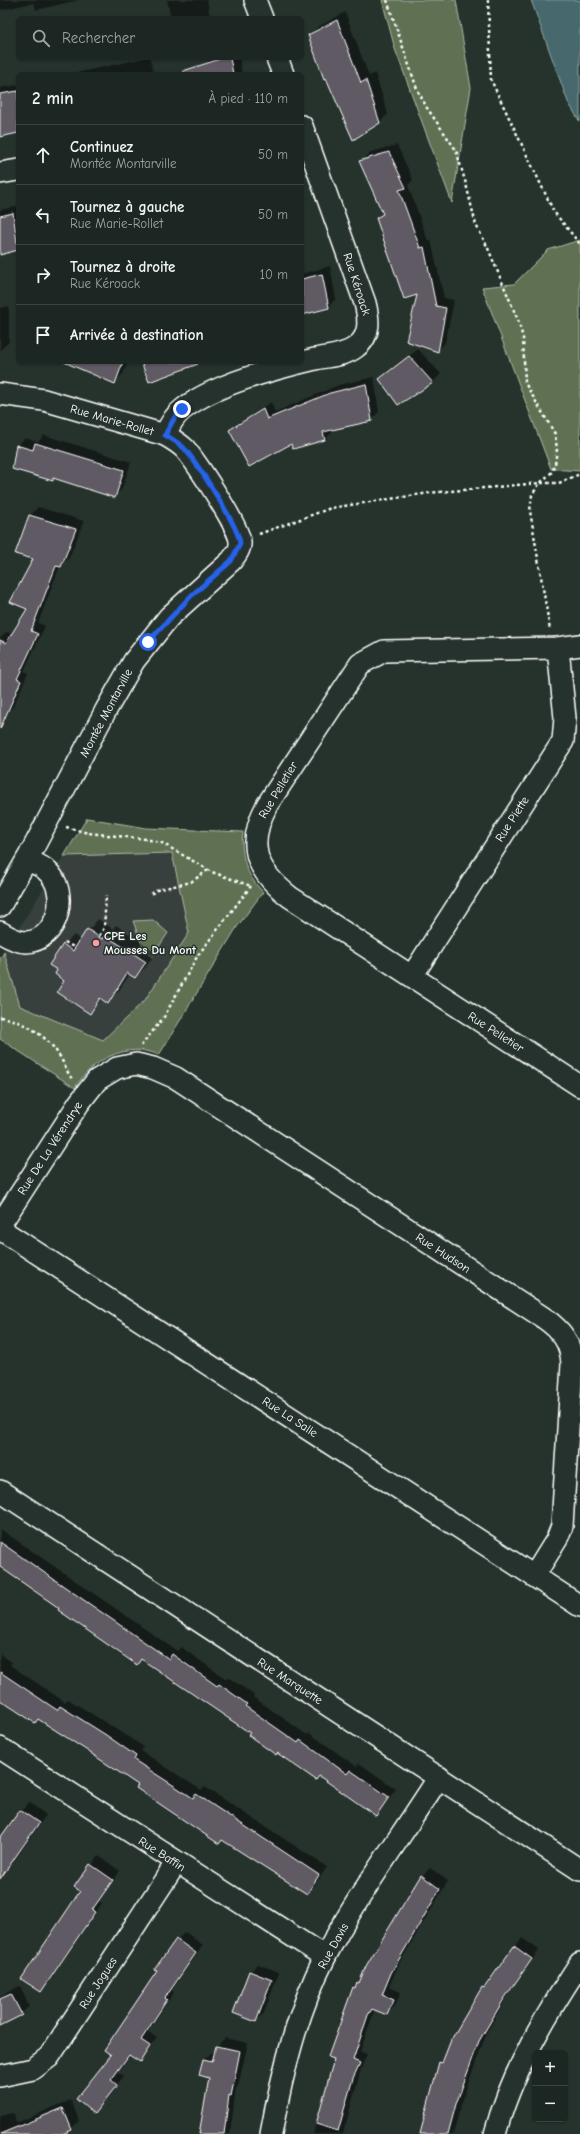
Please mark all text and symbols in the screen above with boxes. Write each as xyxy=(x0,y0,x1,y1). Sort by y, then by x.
search box xyxy=(16,16,304,60)
icon: search xyxy=(30,27,52,49)
text: Rechercher xyxy=(62,29,135,47)
text: 2 min xyxy=(32,89,73,108)
text: À pied · 110 m xyxy=(209,91,288,106)
text: Continuez xyxy=(70,138,133,156)
icon: ahead xyxy=(32,144,54,166)
text: 50 m xyxy=(258,147,288,162)
text: Montée Montarville xyxy=(70,156,176,171)
text: Tournez à gauche xyxy=(70,198,184,216)
icon: left xyxy=(32,204,54,226)
text: 50 m xyxy=(258,207,288,222)
text: Rue Marie-Rollet xyxy=(70,216,163,231)
street label: Rue Kéroack xyxy=(340,251,374,317)
text: Tournez à droite xyxy=(70,258,175,276)
icon: right xyxy=(32,264,54,286)
text: 10 m xyxy=(260,267,288,282)
text: Rue Kéroack xyxy=(70,276,140,291)
icon: arrive xyxy=(32,324,54,346)
text: Arrivée à destination xyxy=(70,326,204,344)
route end xyxy=(173,400,191,418)
street label: Rue Marie-Rollet xyxy=(69,401,156,439)
route start xyxy=(139,633,157,651)
street label: Montée Montarville xyxy=(77,666,135,760)
street label: Rue Pelletier xyxy=(256,759,301,821)
street label: Rue Piette xyxy=(492,794,532,844)
place label: CPE Les Mousses Du Mont xyxy=(104,929,197,957)
marker: CPE Les Mousses Du Mont xyxy=(91,938,101,948)
street label: Rue Pelletier xyxy=(465,1009,527,1055)
street label: Rue De La Vérendrye xyxy=(15,1099,85,1197)
street label: Rue Hudson xyxy=(413,1230,473,1276)
street label: Rue La Salle xyxy=(260,1394,320,1440)
street label: Rue Marquette xyxy=(255,1655,325,1707)
street label: Rue Baffin xyxy=(136,1834,188,1874)
street label: Rue Davis xyxy=(315,1921,351,1971)
street label: Rue Jogues xyxy=(76,1955,120,2011)
map controls xyxy=(532,2050,568,2122)
button: + xyxy=(532,2050,568,2086)
button: − xyxy=(532,2086,568,2122)

